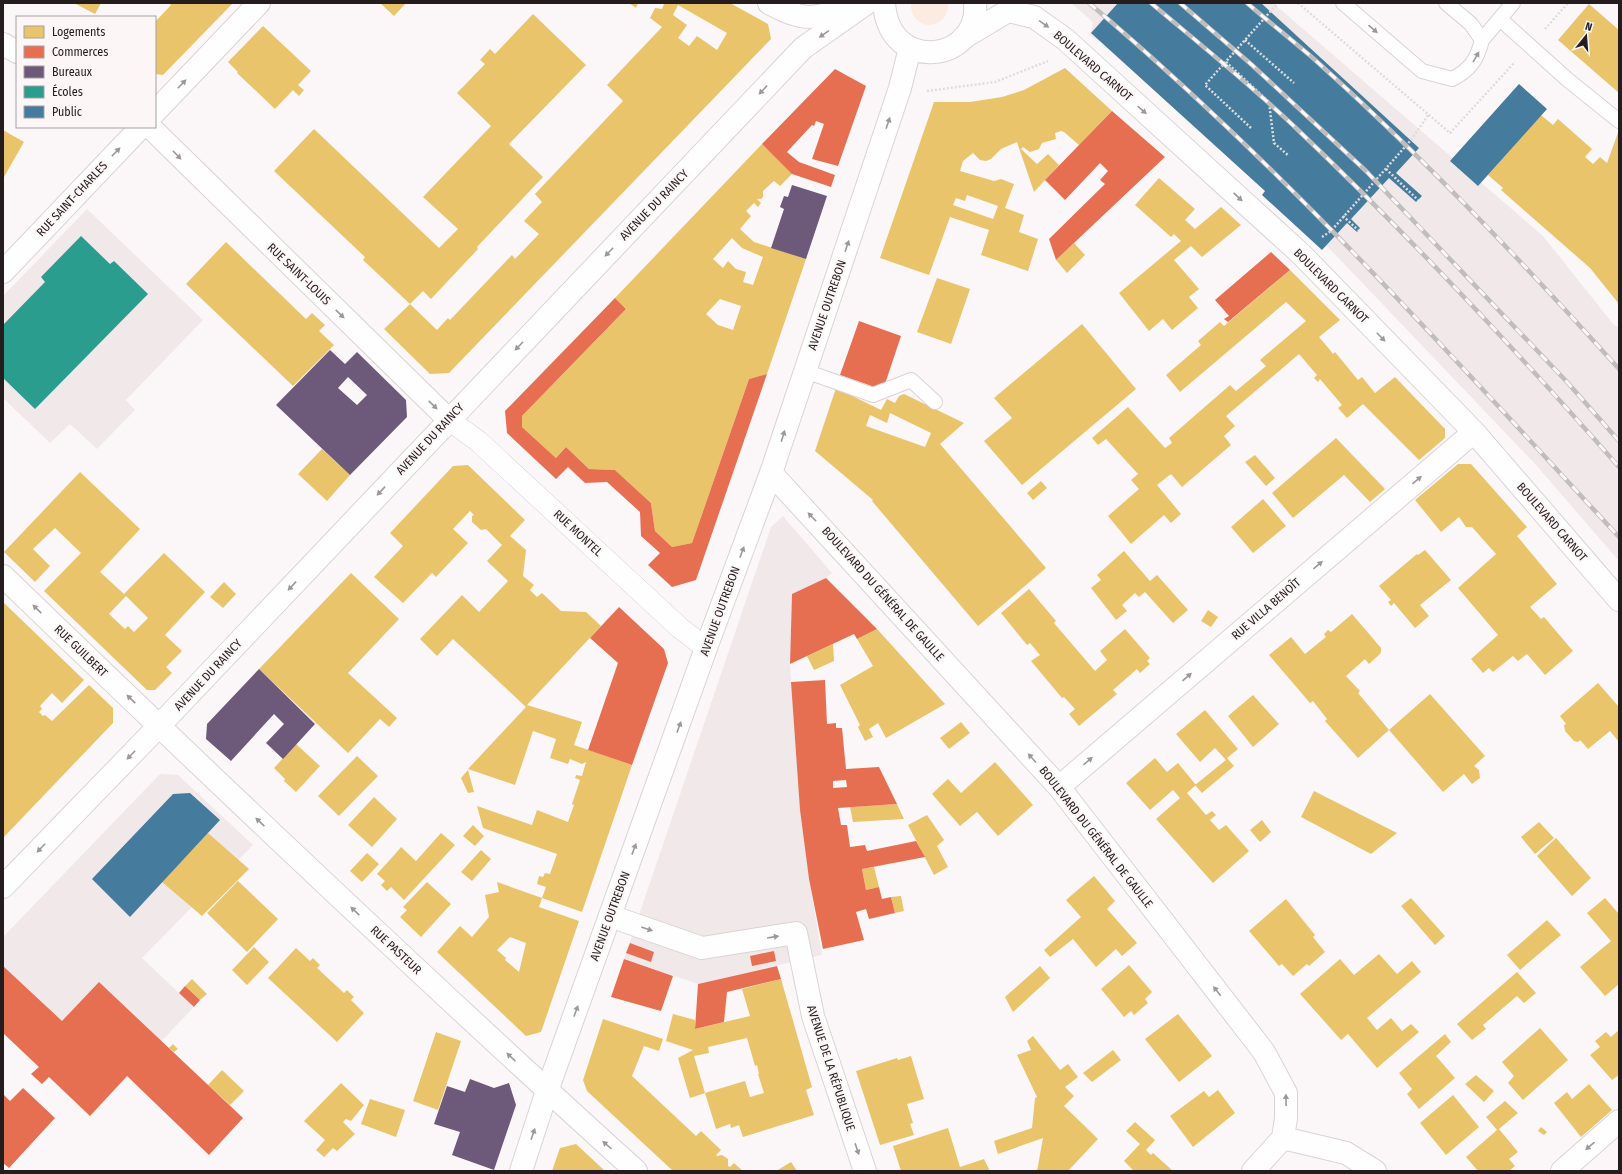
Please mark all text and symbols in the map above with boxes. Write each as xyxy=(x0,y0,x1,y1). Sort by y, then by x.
legend xyxy=(16,16,156,128)
north arrow xyxy=(1566,16,1606,56)
one-way arrow xyxy=(1039,20,1050,28)
text: N xyxy=(1584,20,1594,34)
one-way arrow xyxy=(1367,24,1378,33)
text: Logements xyxy=(52,25,105,39)
street label: BOULEVARD CARNOT xyxy=(1051,28,1136,104)
one-way arrow xyxy=(819,29,829,37)
text: Commerces xyxy=(52,45,108,59)
one-way arrow xyxy=(1473,51,1479,63)
text: Bureaux xyxy=(52,65,93,79)
one-way arrow xyxy=(177,79,187,89)
text: Écoles xyxy=(52,84,83,99)
one-way arrow xyxy=(758,85,768,95)
text: Public xyxy=(52,105,82,119)
one-way arrow xyxy=(1137,105,1148,114)
one-way arrow xyxy=(885,116,891,128)
one-way arrow xyxy=(111,147,121,157)
one-way arrow xyxy=(172,150,182,160)
street label: RUE SAINT-CHARLES xyxy=(34,159,110,239)
street label: AVENUE DU RAINCY xyxy=(617,167,691,243)
one-way arrow xyxy=(1233,193,1243,202)
street label: RUE SAINT-LOUIS xyxy=(264,240,334,308)
one-way arrow xyxy=(844,240,850,252)
street label: BOULEVARD CARNOT xyxy=(1291,246,1371,326)
one-way arrow xyxy=(605,248,614,257)
street label: AVENUE OUTREBON xyxy=(805,258,849,352)
one-way arrow xyxy=(335,309,345,319)
one-way arrow xyxy=(1376,332,1386,342)
one-way arrow xyxy=(514,341,524,351)
street label: AVENUE DU RAINCY xyxy=(393,400,467,478)
one-way arrow xyxy=(428,400,438,410)
one-way arrow xyxy=(780,429,786,441)
one-way arrow xyxy=(1411,476,1422,485)
street label: BOULEVARD CARNOT xyxy=(1514,480,1590,565)
one-way arrow xyxy=(376,486,386,496)
street label: RUE MONTEL xyxy=(551,507,606,560)
one-way arrow xyxy=(807,512,817,522)
street label: BOULEVARD DU GÉNÉRAL DE GAULLE xyxy=(819,523,948,664)
one-way arrow xyxy=(739,545,745,557)
one-way arrow xyxy=(1313,560,1323,569)
street label: AVENUE OUTREBON xyxy=(697,564,743,658)
street label: RUE VILLA BENOÎT xyxy=(1228,574,1304,643)
one-way arrow xyxy=(288,581,297,590)
one-way arrow xyxy=(32,604,42,614)
street label: RUE GUILBERT xyxy=(52,622,111,680)
street label: AVENUE DU RAINCY xyxy=(171,636,245,714)
one-way arrow xyxy=(1182,672,1193,681)
one-way arrow xyxy=(126,694,136,704)
one-way arrow xyxy=(676,720,682,732)
one-way arrow xyxy=(126,750,136,760)
one-way arrow xyxy=(1028,753,1037,763)
one-way arrow xyxy=(1083,757,1094,766)
street label: BOULEVARD DU GÉNÉRAL DE GAULLE xyxy=(1036,763,1157,911)
one-way arrow xyxy=(255,817,265,827)
one-way arrow xyxy=(36,843,46,853)
one-way arrow xyxy=(632,843,638,855)
street label: AVENUE OUTREBON xyxy=(587,869,633,963)
one-way arrow xyxy=(350,906,360,916)
street label: RUE PASTEUR xyxy=(368,923,425,977)
one-way arrow xyxy=(641,927,653,933)
one-way arrow xyxy=(767,934,779,940)
one-way arrow xyxy=(1213,986,1221,997)
street label: AVENUE DE LA RÉPUBLIQUE xyxy=(804,1003,859,1133)
one-way arrow xyxy=(574,1005,580,1017)
one-way arrow xyxy=(506,1052,516,1062)
one-way arrow xyxy=(1283,1093,1289,1106)
one-way arrow xyxy=(530,1128,536,1140)
one-way arrow xyxy=(602,1140,612,1149)
one-way arrow xyxy=(1585,1141,1596,1150)
one-way arrow xyxy=(855,1143,861,1155)

